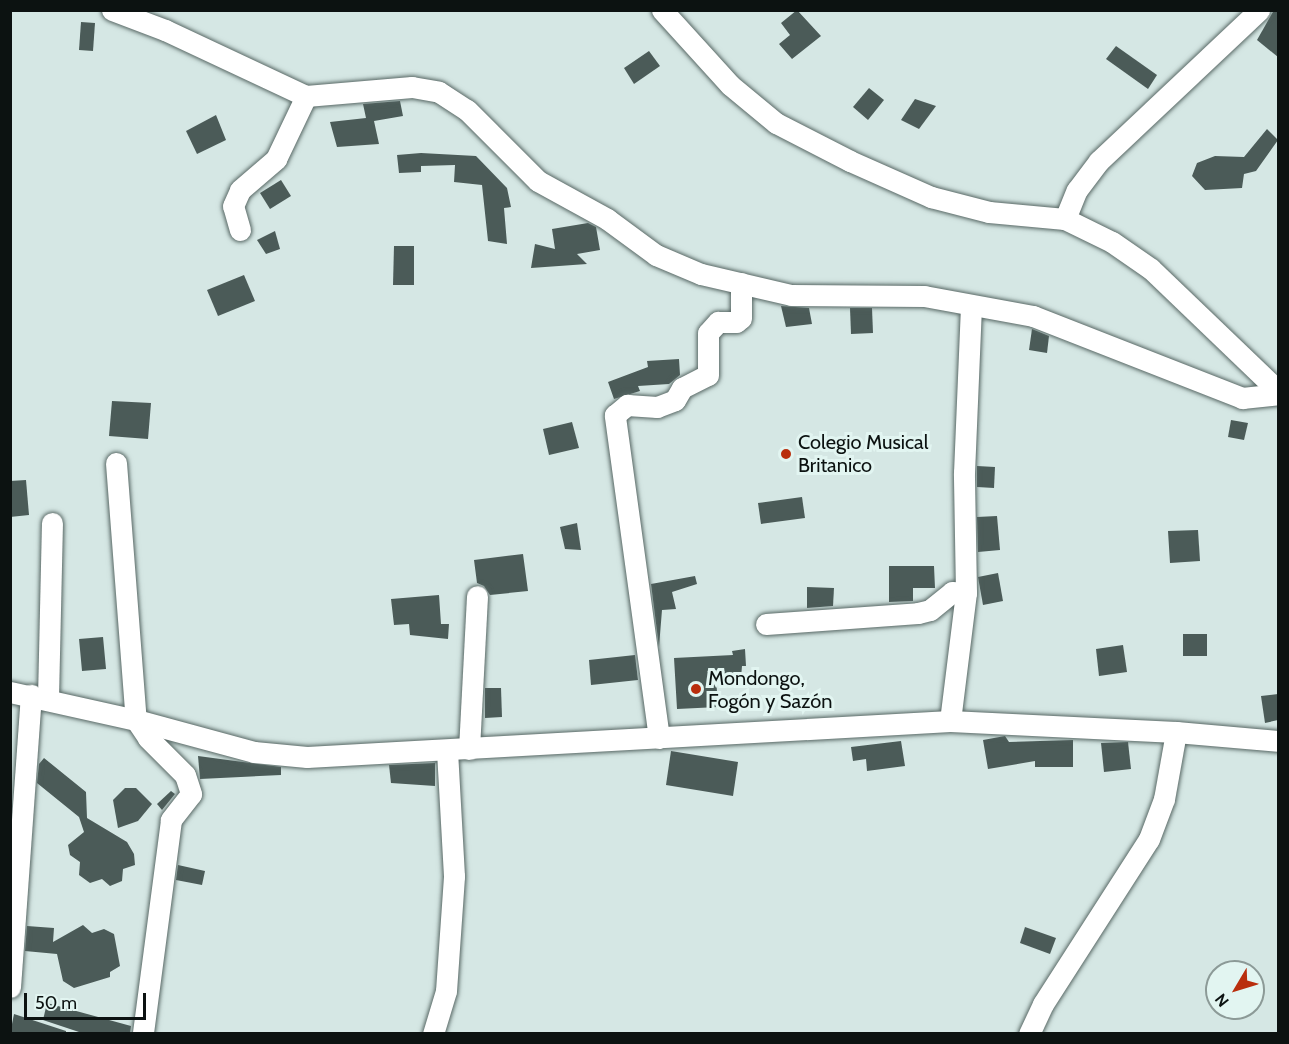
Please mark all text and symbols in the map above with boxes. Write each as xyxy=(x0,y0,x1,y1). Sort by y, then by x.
place label: Colegio Musical Britanico xyxy=(798,430,928,477)
marker: Colegio Musical Britanico xyxy=(779,447,793,461)
place label: Mondongo, Fogón y Sazón xyxy=(708,666,832,713)
marker: Mondongo, Fogón y Sazón xyxy=(689,682,703,696)
north arrow xyxy=(1205,960,1265,1020)
scale bar xyxy=(27,981,148,1019)
text: N xyxy=(1211,990,1233,1010)
text: 50 m xyxy=(35,992,77,1014)

